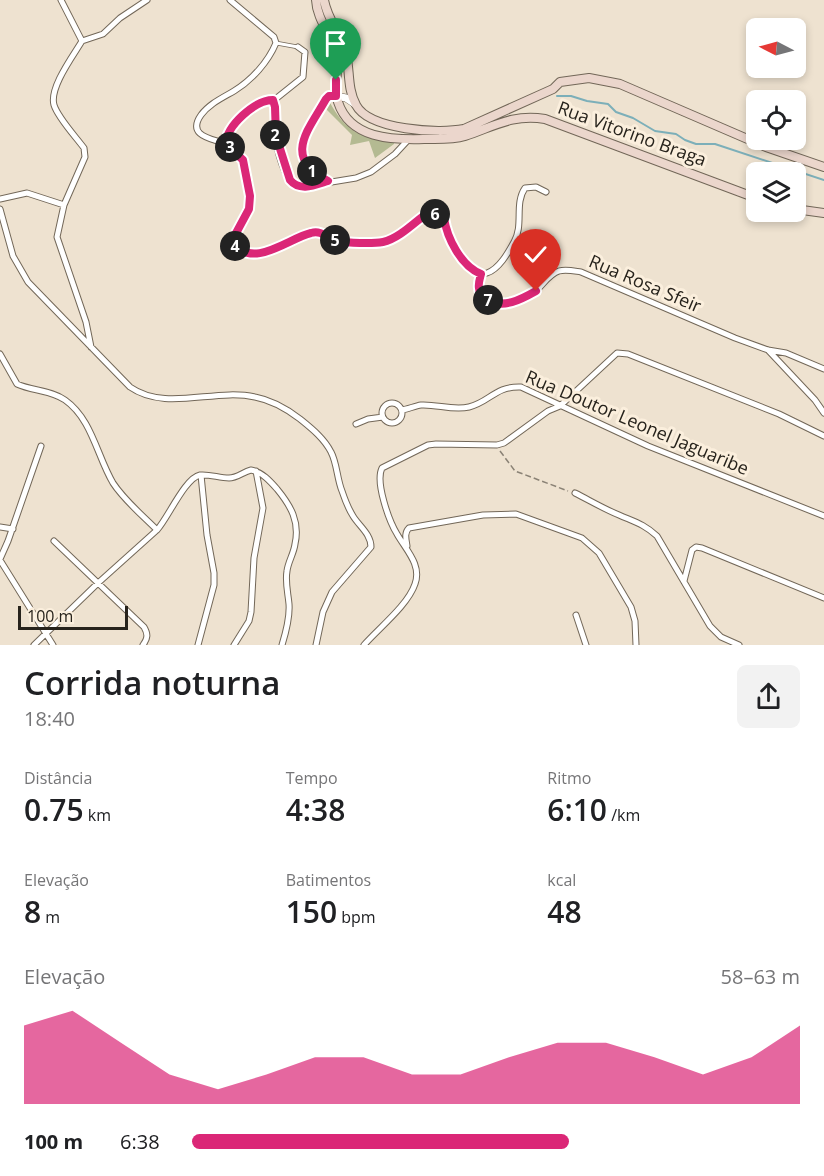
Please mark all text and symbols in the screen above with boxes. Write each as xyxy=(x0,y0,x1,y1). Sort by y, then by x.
pin xyxy=(310,18,361,80)
north arrow xyxy=(746,18,806,78)
map controls xyxy=(746,18,806,222)
icon: arrive xyxy=(319,27,352,60)
button: locate xyxy=(746,90,806,150)
street label: Rua Vitorino Braga xyxy=(555,95,710,171)
pin: 2 xyxy=(260,120,290,150)
text: 2 xyxy=(270,124,280,146)
pin: 3 xyxy=(215,132,245,162)
text: 3 xyxy=(225,136,235,158)
pin: 1 xyxy=(297,156,327,186)
text: 1 xyxy=(307,160,317,182)
button: layers xyxy=(746,162,806,222)
pin: 6 xyxy=(420,199,450,229)
text: 6 xyxy=(430,203,440,225)
pin: 5 xyxy=(320,225,350,255)
text: 5 xyxy=(330,229,340,251)
pin xyxy=(510,229,561,291)
pin: 4 xyxy=(220,231,250,261)
text: 4 xyxy=(230,235,240,257)
icon: check xyxy=(519,238,552,271)
street label: Rua Rosa Sfeir xyxy=(585,249,706,318)
pin: 7 xyxy=(473,285,503,315)
text: 7 xyxy=(483,289,493,311)
street label: Rua Doutor Leonel Jaguaribe xyxy=(522,364,753,480)
scale bar xyxy=(18,603,128,630)
text: 100 m xyxy=(27,605,73,627)
text: Corrida noturna xyxy=(24,660,280,705)
button: share xyxy=(737,665,800,728)
text: 18:40 xyxy=(24,705,75,732)
text: Distância xyxy=(24,767,92,789)
text: Tempo xyxy=(286,767,338,789)
text: Ritmo xyxy=(547,767,591,789)
text: 0.75 xyxy=(24,789,84,830)
text: 4:38 xyxy=(286,789,345,830)
text: 6:10 xyxy=(547,789,607,830)
text: km xyxy=(84,804,111,826)
text: /km xyxy=(607,804,640,826)
text: Elevação xyxy=(24,869,89,891)
text: Batimentos xyxy=(286,869,371,891)
text: kcal xyxy=(547,869,576,891)
text: 8 xyxy=(24,891,41,932)
text: 150 xyxy=(286,891,337,932)
text: 48 xyxy=(547,891,582,932)
text: m xyxy=(41,906,60,928)
text: bpm xyxy=(337,906,376,928)
text: Elevação xyxy=(24,963,105,990)
text: 58–63 m xyxy=(721,963,800,990)
text: 100 m xyxy=(24,1128,83,1155)
text: 6:38 xyxy=(120,1128,160,1155)

